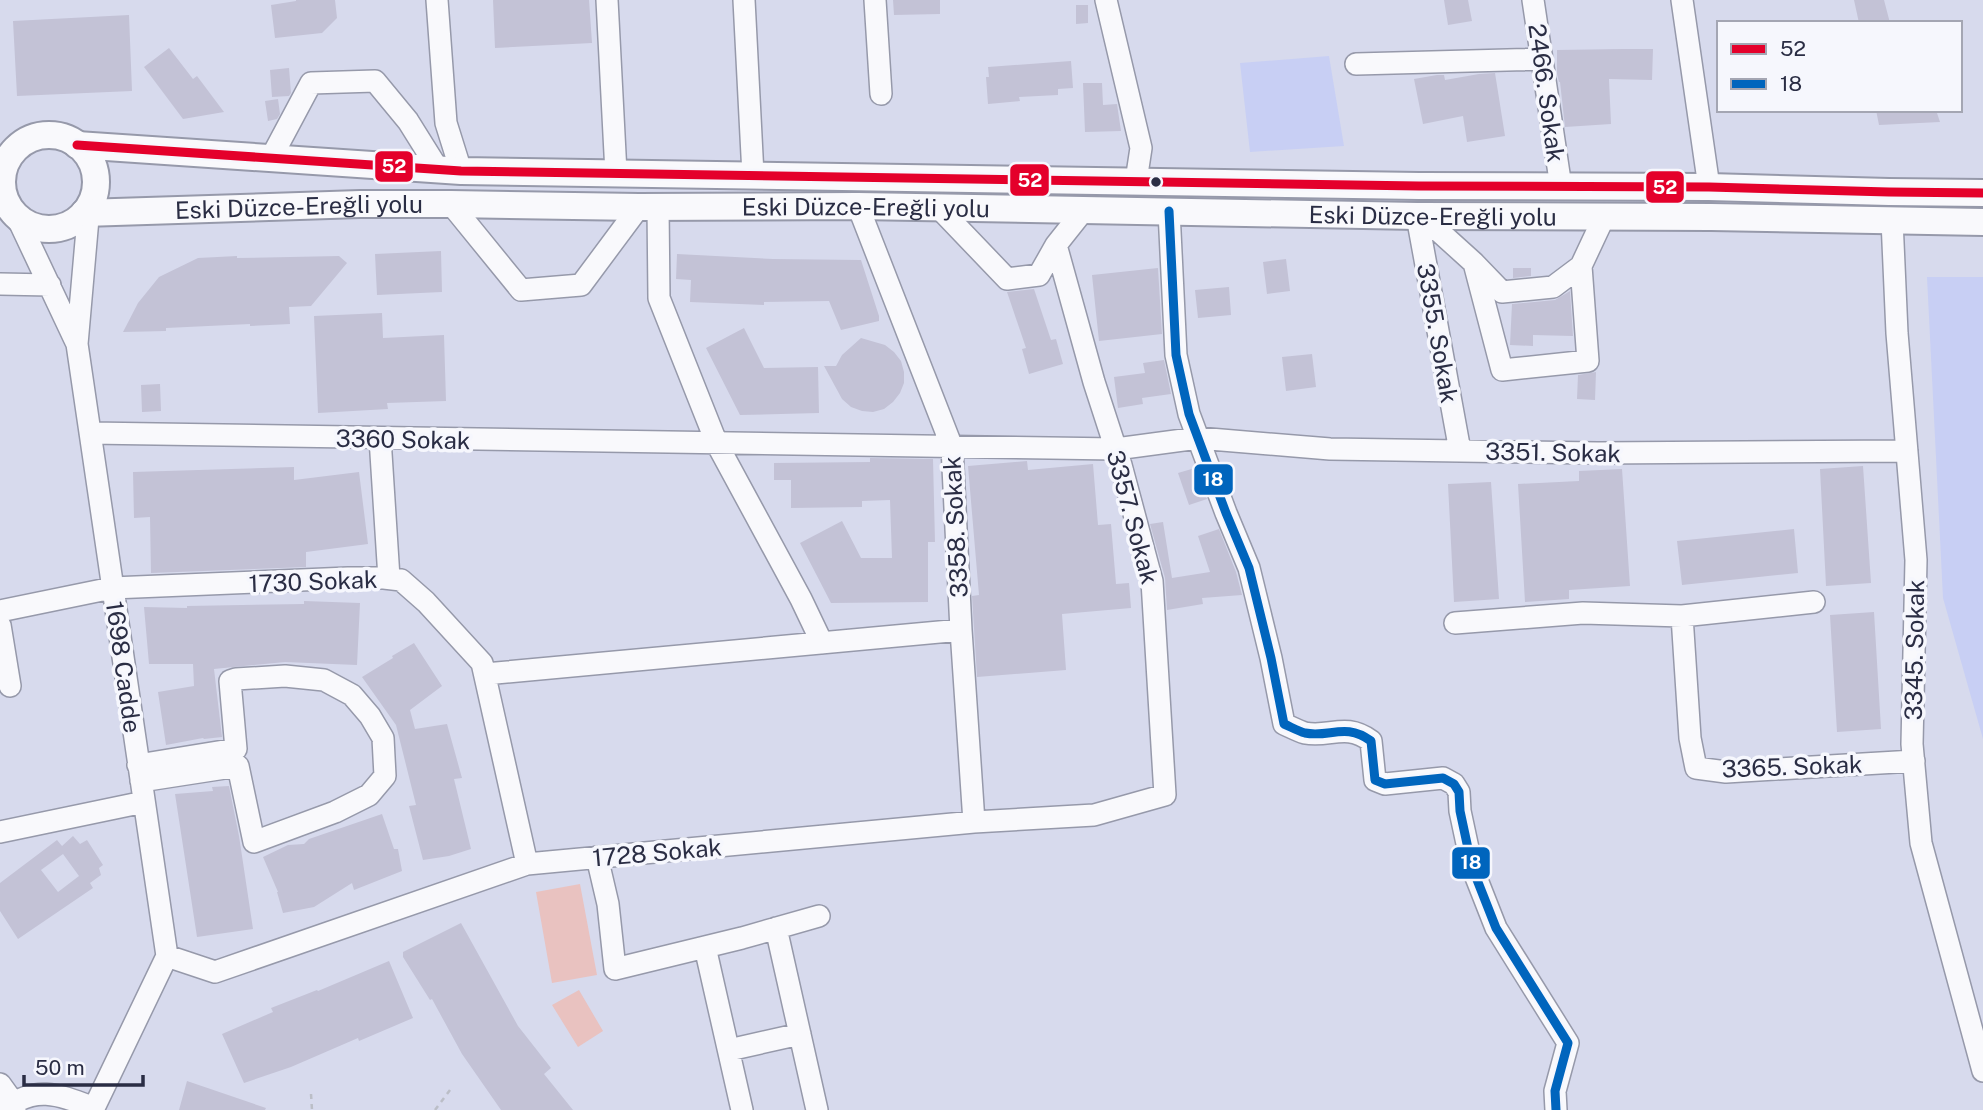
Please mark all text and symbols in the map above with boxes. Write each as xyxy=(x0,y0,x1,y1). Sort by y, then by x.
legend xyxy=(1717,21,1962,112)
street label: 2466. Sokak xyxy=(1523,22,1571,164)
text: 52 xyxy=(1780,36,1806,61)
text: 18 xyxy=(1780,71,1802,96)
line badge: 52 xyxy=(374,150,414,183)
text: 52 xyxy=(382,155,406,177)
line badge: 52 xyxy=(1009,163,1050,197)
text: 52 xyxy=(1018,169,1042,191)
line badge: 52 xyxy=(1645,170,1685,204)
unlabelled marker xyxy=(1149,175,1163,189)
text: 52 xyxy=(1653,176,1677,198)
street label: Eski Düzce-Ereğli yolu xyxy=(174,190,423,224)
street label: Eski Düzce-Ereğli yolu xyxy=(742,192,990,222)
street label: Eski Düzce-Ereğli yolu xyxy=(1308,200,1557,230)
street label: 3355. Sokak xyxy=(1412,261,1464,405)
street label: 3360 Sokak xyxy=(335,424,471,454)
street label: 3351. Sokak xyxy=(1485,437,1621,467)
street label: 3357. Sokak xyxy=(1102,447,1164,587)
street label: 3358. Sokak xyxy=(937,456,973,598)
line badge: 18 xyxy=(1193,463,1234,496)
text: 18 xyxy=(1203,468,1223,490)
street label: 1730 Sokak xyxy=(248,565,378,597)
street label: 3345. Sokak xyxy=(1899,579,1929,721)
street label: 1698 Cadde xyxy=(101,599,147,735)
street label: 3365. Sokak xyxy=(1721,750,1863,782)
street label: 1728 Sokak xyxy=(591,832,723,872)
line badge: 18 xyxy=(1451,846,1491,880)
text: 18 xyxy=(1461,851,1481,873)
scale bar xyxy=(24,1044,144,1088)
text: 50 m xyxy=(35,1055,85,1080)

